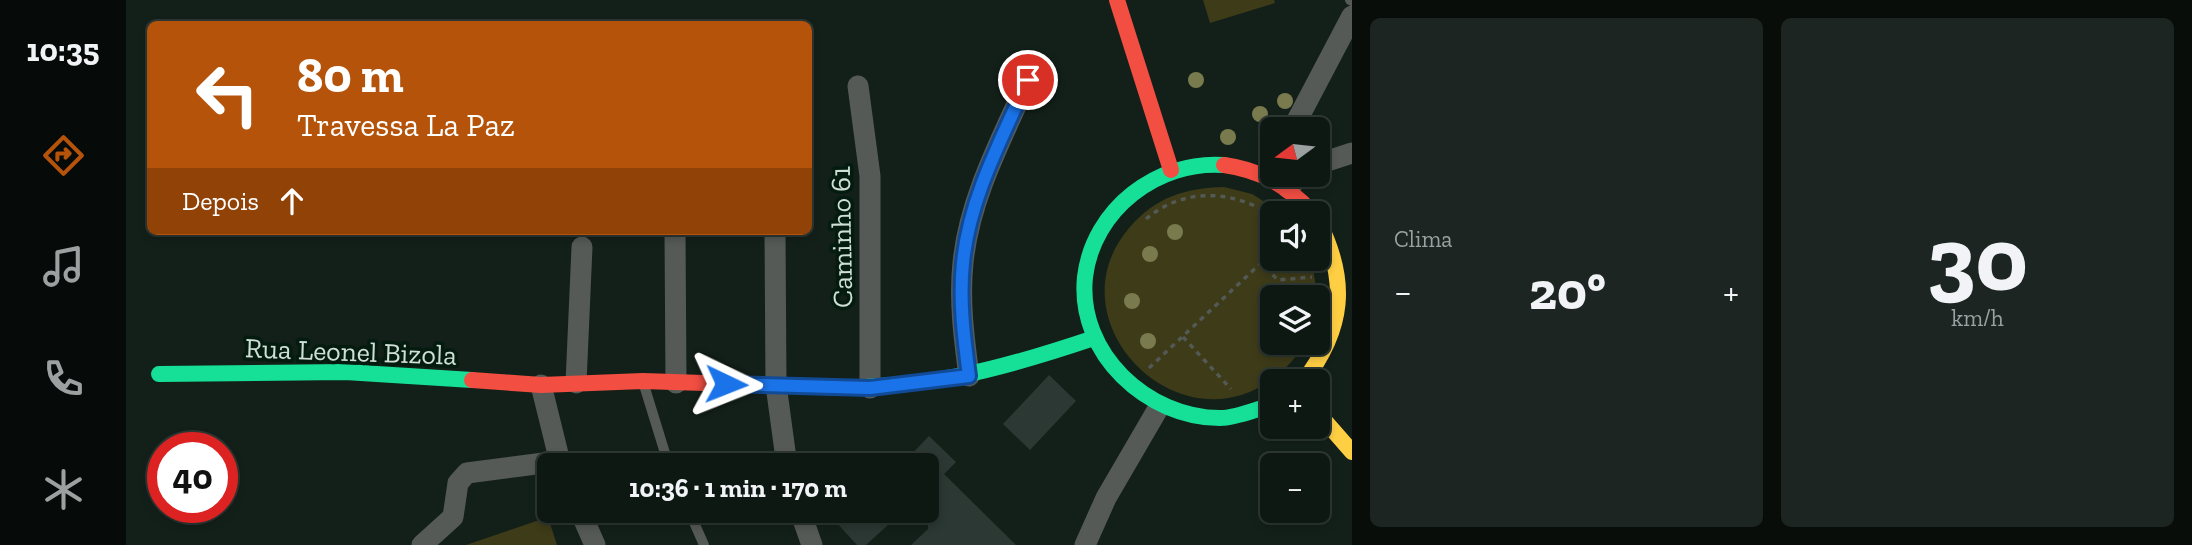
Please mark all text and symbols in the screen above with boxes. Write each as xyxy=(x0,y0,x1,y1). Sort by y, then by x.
text: 10:35 xyxy=(26,31,100,69)
text: 80 m xyxy=(297,46,404,105)
icon: left xyxy=(182,49,273,140)
pin xyxy=(998,50,1058,110)
icon: arrive xyxy=(1009,61,1047,99)
text: Travessa La Paz xyxy=(297,106,515,144)
north arrow xyxy=(1260,117,1330,187)
map controls xyxy=(1260,117,1330,523)
icon: directions xyxy=(39,131,88,180)
street label: Caminho 61 xyxy=(824,166,859,308)
icon: ahead xyxy=(273,182,311,220)
text: Depois xyxy=(182,185,259,217)
button: sound xyxy=(1260,201,1330,271)
text: 30 xyxy=(1927,204,2028,313)
text: Clima xyxy=(1394,225,1452,253)
icon: music xyxy=(39,242,88,291)
text: 20° xyxy=(1529,260,1606,322)
text: − xyxy=(1394,269,1412,315)
text: + xyxy=(1723,269,1739,315)
button: layers xyxy=(1260,285,1330,355)
text: km/h xyxy=(1951,304,2004,332)
street label: Rua Leonel Bizola xyxy=(245,331,458,372)
position arrow xyxy=(689,347,763,421)
icon: phone xyxy=(39,354,88,403)
button: + xyxy=(1260,369,1330,439)
speed limit sign: 40 xyxy=(147,432,238,523)
button: − xyxy=(1260,453,1330,523)
icon: climate xyxy=(39,465,88,514)
text: 10:36 · 1 min · 170 m xyxy=(629,472,847,504)

